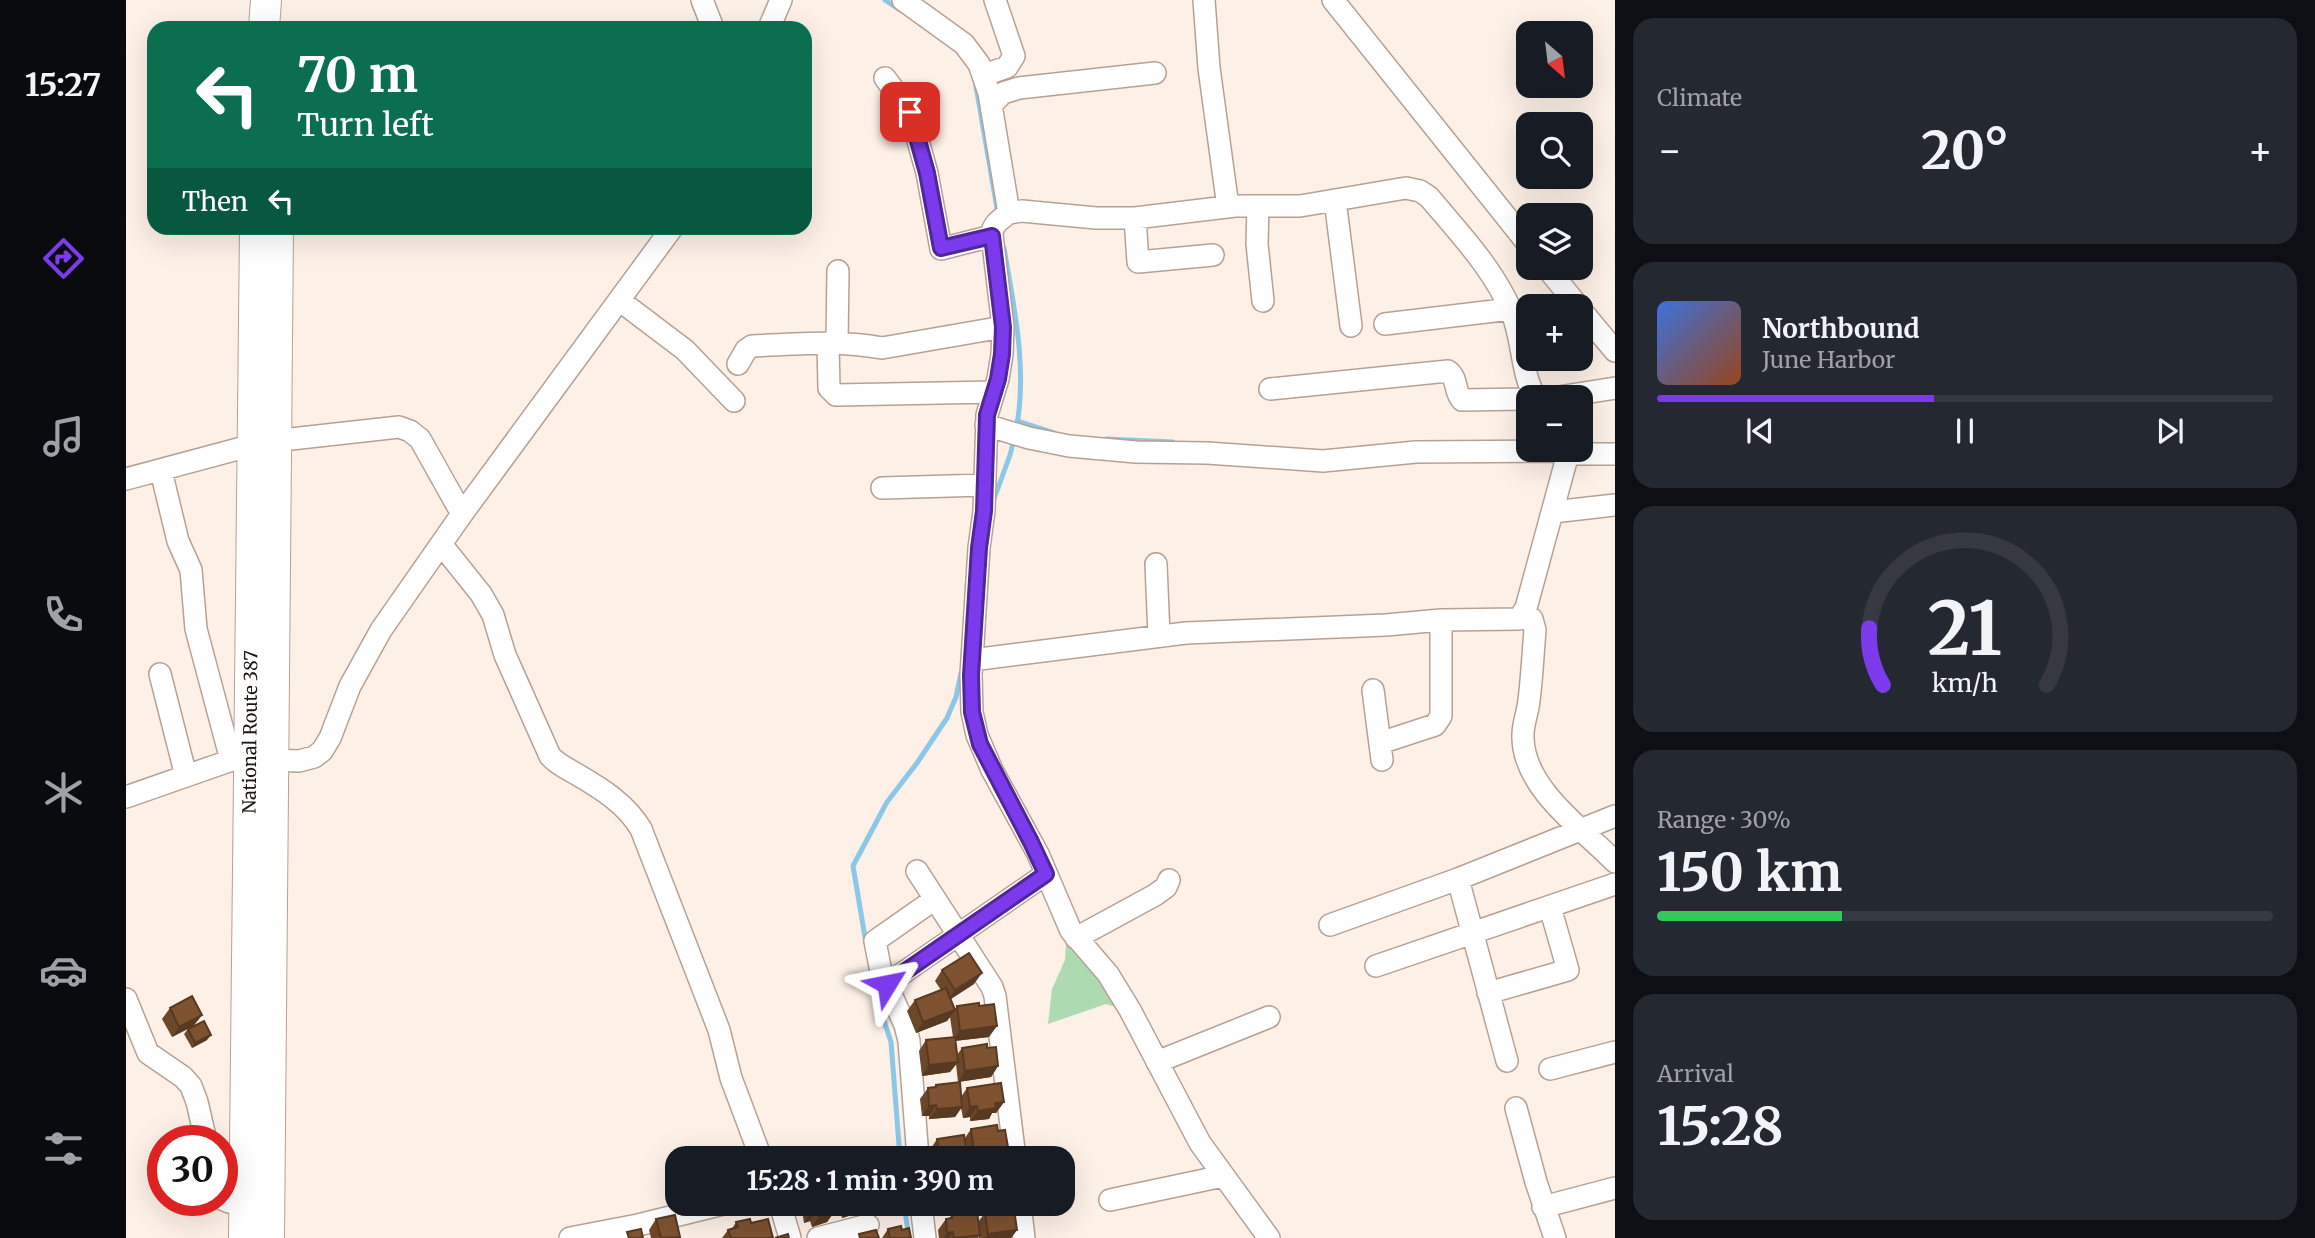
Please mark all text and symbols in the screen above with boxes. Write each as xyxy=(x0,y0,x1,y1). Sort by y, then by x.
north arrow xyxy=(1516,21,1592,98)
map controls xyxy=(1516,21,1593,462)
text: 70 m xyxy=(297,44,418,105)
icon: left xyxy=(182,49,273,140)
text: 15:27 xyxy=(25,65,101,105)
pin xyxy=(880,82,940,142)
text: Climate xyxy=(1657,83,1742,112)
icon: arrive xyxy=(891,93,929,131)
text: Turn left xyxy=(297,105,434,145)
button: search xyxy=(1516,112,1593,189)
text: 20° xyxy=(1921,118,2009,183)
text: − xyxy=(1657,127,1682,174)
text: + xyxy=(2248,127,2273,174)
icon: left xyxy=(262,182,300,220)
text: Then xyxy=(182,185,248,218)
button: layers xyxy=(1516,203,1593,280)
icon: directions xyxy=(39,234,88,283)
button: + xyxy=(1516,294,1593,371)
text: Northbound xyxy=(1762,312,1920,345)
text: June Harbor xyxy=(1762,345,1895,374)
button: − xyxy=(1516,385,1593,462)
icon: music xyxy=(39,412,88,461)
icon: previous xyxy=(1741,412,1779,450)
icon: pause xyxy=(1946,412,1984,450)
icon: next xyxy=(2151,412,2189,450)
text: 21 xyxy=(1928,583,2002,675)
icon: phone xyxy=(39,590,88,639)
street label: National Route 387 xyxy=(237,650,262,814)
text: km/h xyxy=(1932,667,1998,699)
icon: climate xyxy=(39,768,88,817)
text: Range · 30% xyxy=(1657,805,1791,834)
text: 150 km xyxy=(1657,840,1842,905)
icon: car xyxy=(39,946,88,995)
position arrow xyxy=(850,947,924,1021)
text: Arrival xyxy=(1657,1059,1734,1088)
text: 15:28 xyxy=(1657,1094,1784,1159)
icon: filters xyxy=(39,1124,88,1173)
speed limit sign: 30 xyxy=(147,1125,238,1216)
text: 15:28 · 1 min · 390 m xyxy=(746,1164,994,1197)

